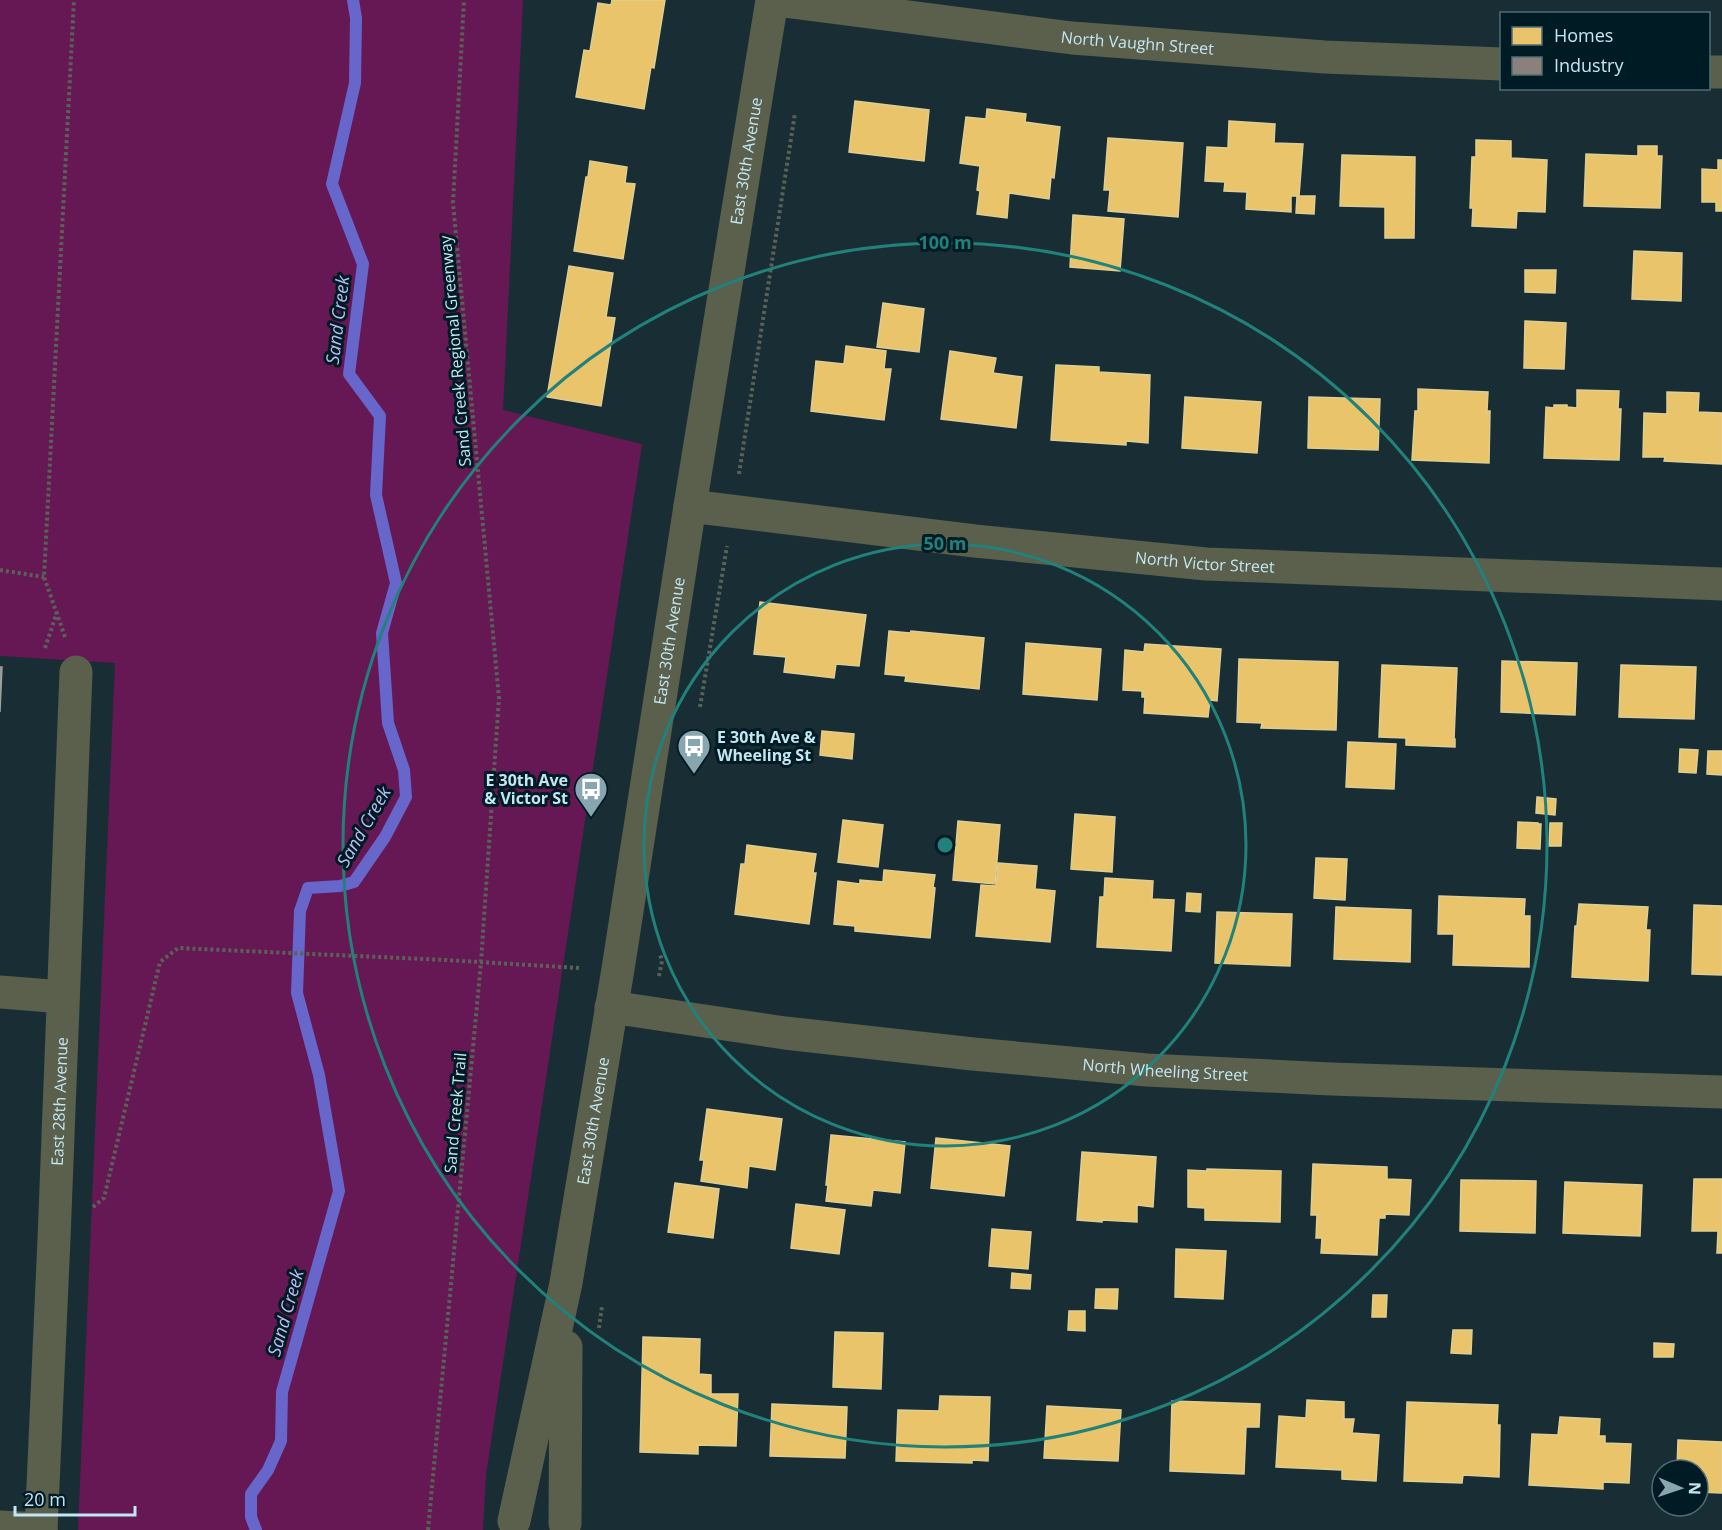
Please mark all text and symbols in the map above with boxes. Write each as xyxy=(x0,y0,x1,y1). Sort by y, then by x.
legend xyxy=(1500,12,1710,90)
text: Homes xyxy=(1554,23,1613,47)
street label: North Vaughn Street xyxy=(1060,26,1215,60)
text: Industry xyxy=(1554,53,1624,77)
street label: East 30th Avenue xyxy=(725,96,767,226)
text: 100 m xyxy=(918,230,972,254)
street label: Sand Creek Regional Greenway xyxy=(434,234,476,467)
water label: Sand Creek xyxy=(320,273,354,366)
text: 50 m xyxy=(924,531,966,555)
street label: North Victor Street xyxy=(1134,546,1275,578)
street label: East 30th Avenue xyxy=(648,575,690,706)
place label: E 30th Ave & Wheeling St xyxy=(717,726,816,766)
bus stop icon: E 30th Ave & Wheeling St xyxy=(676,728,712,775)
place label: E 30th Ave & Victor St xyxy=(484,769,568,809)
bus stop icon: E 30th Ave & Victor St xyxy=(573,771,609,818)
water label: Sand Creek xyxy=(330,781,396,871)
centre of rings xyxy=(935,835,955,855)
street label: East 28th Avenue xyxy=(46,1037,73,1166)
street label: Sand Creek Trail xyxy=(439,1052,471,1174)
street label: North Wheeling Street xyxy=(1081,1053,1249,1086)
street label: East 30th Avenue xyxy=(571,1055,614,1186)
water label: Sand Creek xyxy=(261,1265,309,1359)
north arrow xyxy=(1650,1458,1710,1518)
scale bar xyxy=(15,1479,135,1517)
text: N xyxy=(1684,1482,1706,1495)
text: 20 m xyxy=(24,1487,66,1511)

